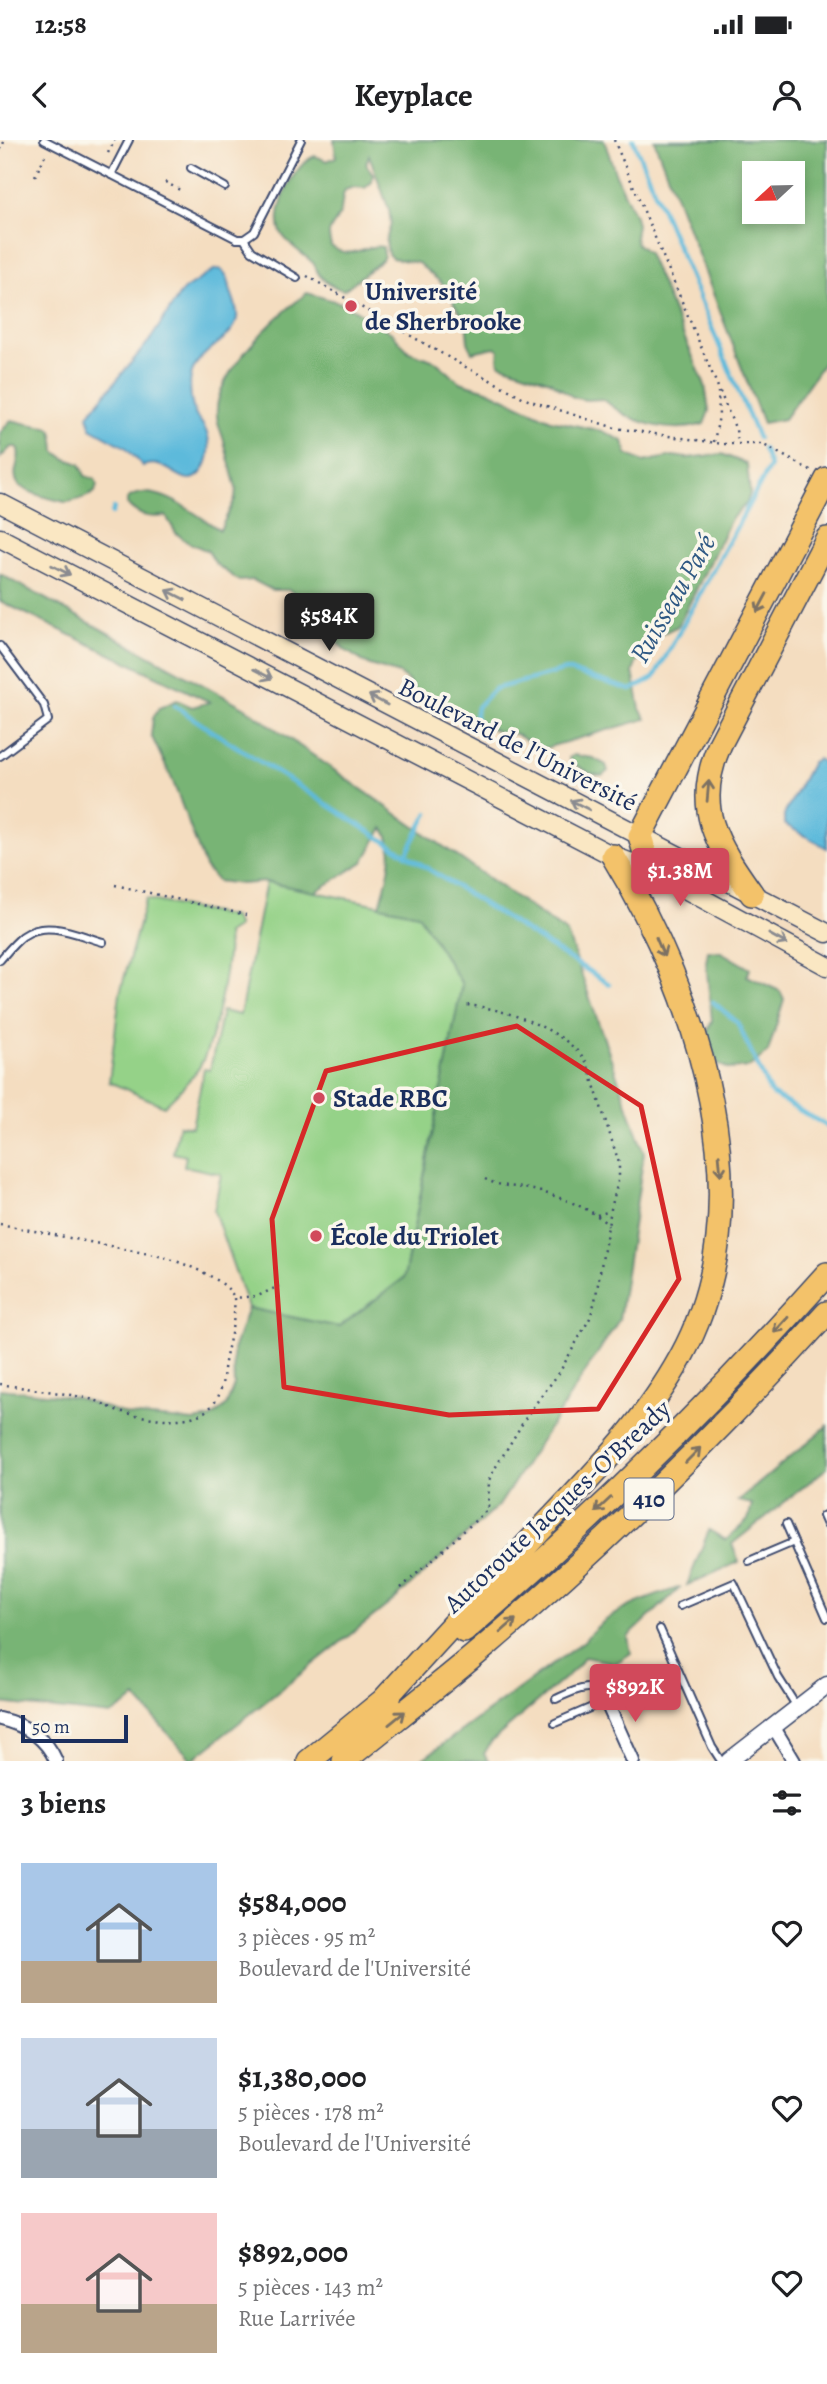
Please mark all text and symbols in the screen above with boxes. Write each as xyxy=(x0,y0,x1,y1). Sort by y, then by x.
text: 12:58 xyxy=(35,7,87,42)
text: Keyplace xyxy=(354,73,473,117)
icon: back xyxy=(21,76,59,114)
icon: person xyxy=(768,76,806,114)
north arrow xyxy=(742,161,805,224)
map controls xyxy=(742,161,805,224)
place label: Université de Sherbrooke xyxy=(365,274,522,339)
marker: Université de Sherbrooke xyxy=(343,298,359,314)
water label: Ruisseau Paré xyxy=(621,527,725,670)
one-way arrow xyxy=(50,563,71,577)
one-way arrow xyxy=(166,587,187,601)
one-way arrow xyxy=(755,592,768,613)
pin: $584K xyxy=(280,594,378,653)
text: $584K xyxy=(300,600,358,631)
one-way arrow xyxy=(252,668,273,682)
street label: Boulevard de l'Université xyxy=(392,669,643,820)
one-way arrow xyxy=(368,693,389,706)
one-way arrow xyxy=(702,780,715,802)
one-way arrow xyxy=(570,798,590,812)
pin: $1.38M xyxy=(623,848,737,908)
text: $1.38M xyxy=(647,855,713,886)
one-way arrow xyxy=(767,932,787,946)
one-way arrow xyxy=(654,935,667,957)
place label: Stade RBC xyxy=(333,1081,448,1116)
marker: Stade RBC xyxy=(311,1090,327,1106)
one-way arrow xyxy=(714,1153,727,1176)
place label: École du Triolet xyxy=(330,1219,499,1254)
marker: École du Triolet xyxy=(308,1228,324,1244)
one-way arrow xyxy=(773,1316,790,1333)
street label: Autoroute Jacques-O'Bready xyxy=(436,1392,679,1622)
one-way arrow xyxy=(684,1446,701,1463)
road number: 410 xyxy=(624,1478,674,1520)
one-way arrow xyxy=(595,1497,612,1514)
one-way arrow xyxy=(499,1618,517,1634)
pin: $892K xyxy=(586,1664,684,1724)
text: $892K xyxy=(606,1671,664,1702)
one-way arrow xyxy=(387,1711,406,1726)
scale bar xyxy=(21,1712,128,1744)
text: 50 m xyxy=(32,1714,70,1740)
text: 3 biens xyxy=(21,1783,106,1823)
icon: filters xyxy=(768,1784,806,1822)
text: $584,000 xyxy=(238,1882,347,1922)
icon: home xyxy=(77,1891,161,1975)
icon: heart xyxy=(768,1914,806,1952)
text: 3 pièces · 95 m² xyxy=(238,1922,375,1953)
text: Boulevard de l'Université xyxy=(238,1953,471,1984)
text: $1,380,000 xyxy=(238,2057,367,2097)
icon: home xyxy=(77,2066,161,2150)
icon: heart xyxy=(768,2089,806,2127)
text: 5 pièces · 178 m² xyxy=(238,2097,384,2128)
text: Boulevard de l'Université xyxy=(238,2128,471,2159)
text: $892,000 xyxy=(238,2232,348,2272)
icon: home xyxy=(77,2241,161,2325)
icon: heart xyxy=(768,2264,806,2302)
text: 5 pièces · 143 m² xyxy=(238,2272,383,2303)
text: Rue Larrivée xyxy=(238,2303,356,2334)

